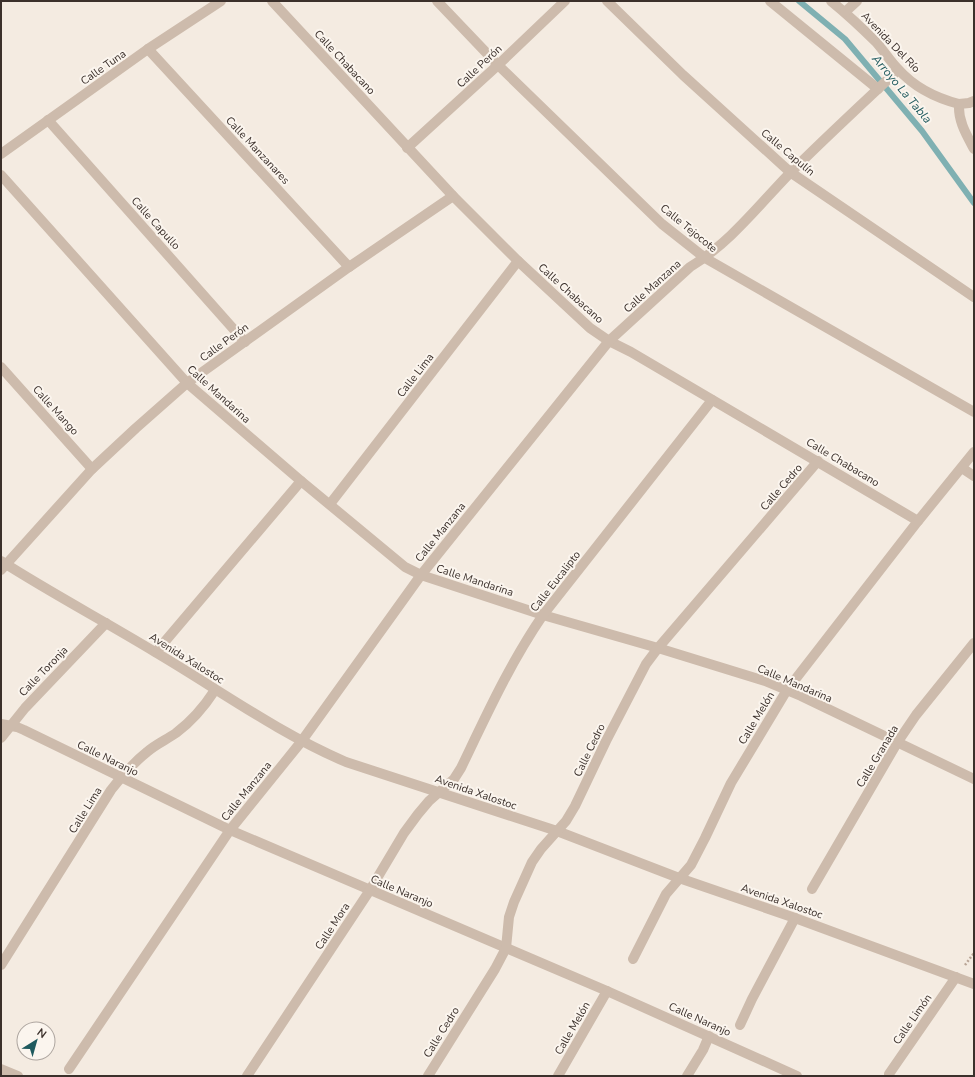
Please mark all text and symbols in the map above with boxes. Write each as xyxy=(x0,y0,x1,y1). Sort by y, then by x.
street label: Avenida Del Río xyxy=(858,9,924,76)
street label: Calle Chabacano xyxy=(311,27,378,98)
street label: Calle Perón xyxy=(453,41,505,91)
street label: Calle Tuna xyxy=(78,46,129,89)
water label: Arroyo La Tabla xyxy=(868,50,936,127)
street label: Calle Manzanares xyxy=(222,113,293,188)
street label: Calle Capulín xyxy=(758,125,818,179)
street label: Calle Capullo xyxy=(128,194,183,253)
street label: Calle Tejocote xyxy=(657,201,720,256)
street label: Calle Manzana xyxy=(620,256,684,316)
street label: Calle Chabacano xyxy=(535,260,607,327)
street label: Calle Perón xyxy=(197,320,252,365)
street label: Calle Lima xyxy=(393,350,437,400)
street label: Calle Mandarina xyxy=(184,362,254,427)
street label: Calle Mango xyxy=(29,382,82,438)
street label: Calle Chabacano xyxy=(803,435,882,490)
street label: Calle Cedro xyxy=(757,461,806,514)
street label: Calle Manzana xyxy=(412,499,469,565)
street label: Calle Eucalipto xyxy=(527,548,584,615)
street label: Calle Mandarina xyxy=(434,561,516,600)
street label: Avenida Xalostoc xyxy=(146,629,227,687)
street label: Calle Toronja xyxy=(15,643,71,700)
street label: Calle Mandarina xyxy=(755,661,835,706)
street label: Calle Melón xyxy=(735,689,778,747)
street label: Calle Cedro xyxy=(570,721,609,779)
street label: Calle Granada xyxy=(853,722,902,790)
street label: Calle Naranjo xyxy=(74,737,141,780)
street label: Calle Manzana xyxy=(218,758,275,824)
street label: Avenida Xalostoc xyxy=(433,771,519,813)
street label: Calle Lima xyxy=(65,784,106,836)
street label: Calle Naranjo xyxy=(368,871,436,911)
street label: Avenida Xalostoc xyxy=(739,880,825,922)
street label: Calle Mora xyxy=(312,900,353,953)
street label: Calle Limón xyxy=(889,991,935,1048)
street label: Calle Melón xyxy=(551,999,594,1058)
street label: Calle Naranjo xyxy=(666,999,733,1040)
street label: Calle Cedro xyxy=(420,1004,463,1061)
north arrow xyxy=(16,1021,56,1061)
text: N xyxy=(34,1025,50,1042)

